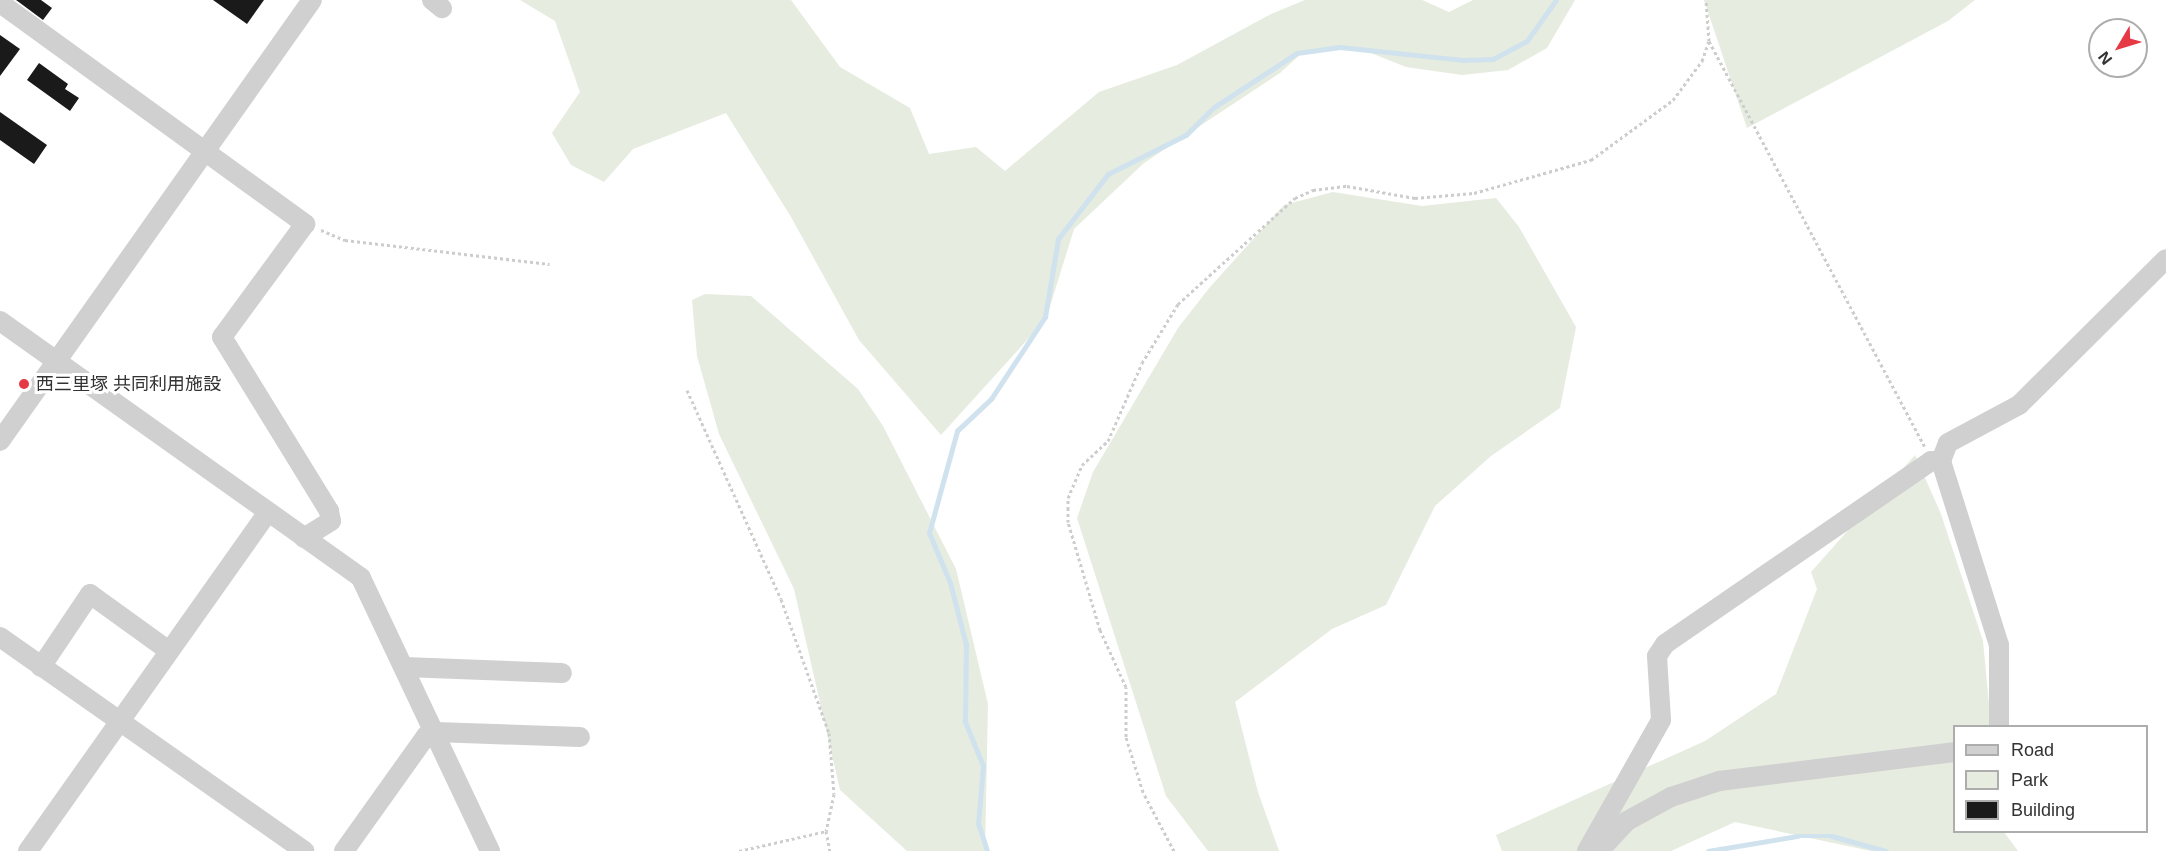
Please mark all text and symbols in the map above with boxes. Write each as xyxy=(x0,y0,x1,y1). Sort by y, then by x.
north arrow xyxy=(2088,18,2148,78)
text: N xyxy=(2095,48,2115,68)
place label: 西三里塚 共同利用施設 xyxy=(36,373,221,395)
marker: 西三里塚 共同利用施設 xyxy=(17,377,31,391)
legend xyxy=(1953,725,2148,833)
text: Road xyxy=(2011,740,2054,760)
text: Park xyxy=(2011,770,2048,790)
text: Building xyxy=(2011,800,2075,820)

